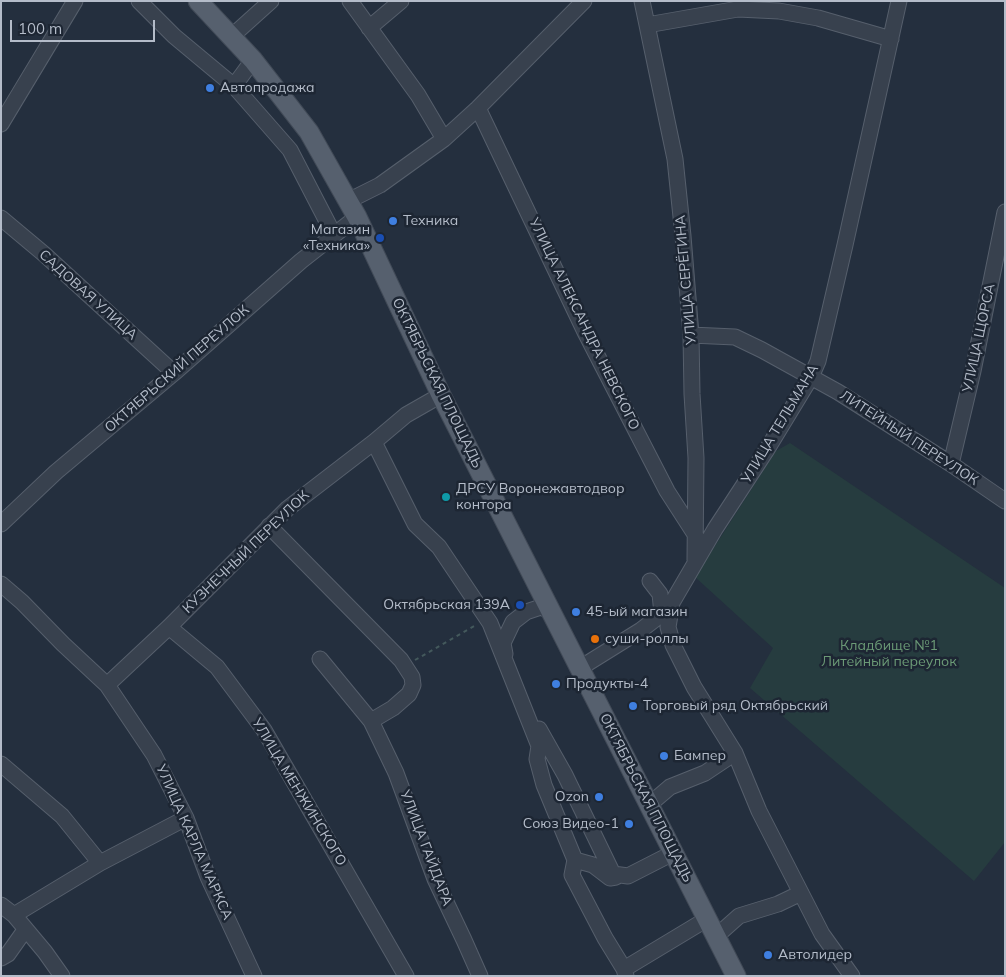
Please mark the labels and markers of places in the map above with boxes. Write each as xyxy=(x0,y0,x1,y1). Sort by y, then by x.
place label: Автопродажа xyxy=(220,80,315,96)
marker: Автопродажа xyxy=(204,82,216,94)
place label: Техника xyxy=(403,213,458,229)
marker: Техника xyxy=(387,215,399,227)
place label: Магазин «Техника» xyxy=(303,222,370,254)
marker: Магазин «Техника» xyxy=(374,232,386,244)
place label: ДРСУ Воронежавтодвор контора xyxy=(456,481,624,514)
marker: ДРСУ Воронежавтодвор контора xyxy=(440,491,452,503)
place label: Октябрьская 139А xyxy=(383,597,510,613)
marker: Октябрьская 139А xyxy=(514,599,526,611)
place label: 45-ый магазин xyxy=(586,604,688,620)
marker: 45-ый магазин xyxy=(570,606,582,618)
place label: суши-роллы xyxy=(605,631,689,647)
marker: суши-роллы xyxy=(589,633,601,645)
place label: Продукты-4 xyxy=(566,676,648,692)
marker: Продукты-4 xyxy=(550,678,562,690)
place label: Торговый ряд Октябрьский xyxy=(643,698,828,714)
marker: Торговый ряд Октябрьский xyxy=(627,700,639,712)
place label: Бампер xyxy=(674,748,726,764)
marker: Бампер xyxy=(658,750,670,762)
place label: Ozon xyxy=(555,789,589,805)
marker: Ozon xyxy=(593,791,605,803)
place label: Союз Видео-1 xyxy=(523,816,619,832)
marker: Союз Видео-1 xyxy=(623,818,635,830)
place label: Автолидер xyxy=(778,947,852,963)
marker: Автолидер xyxy=(762,949,774,961)

